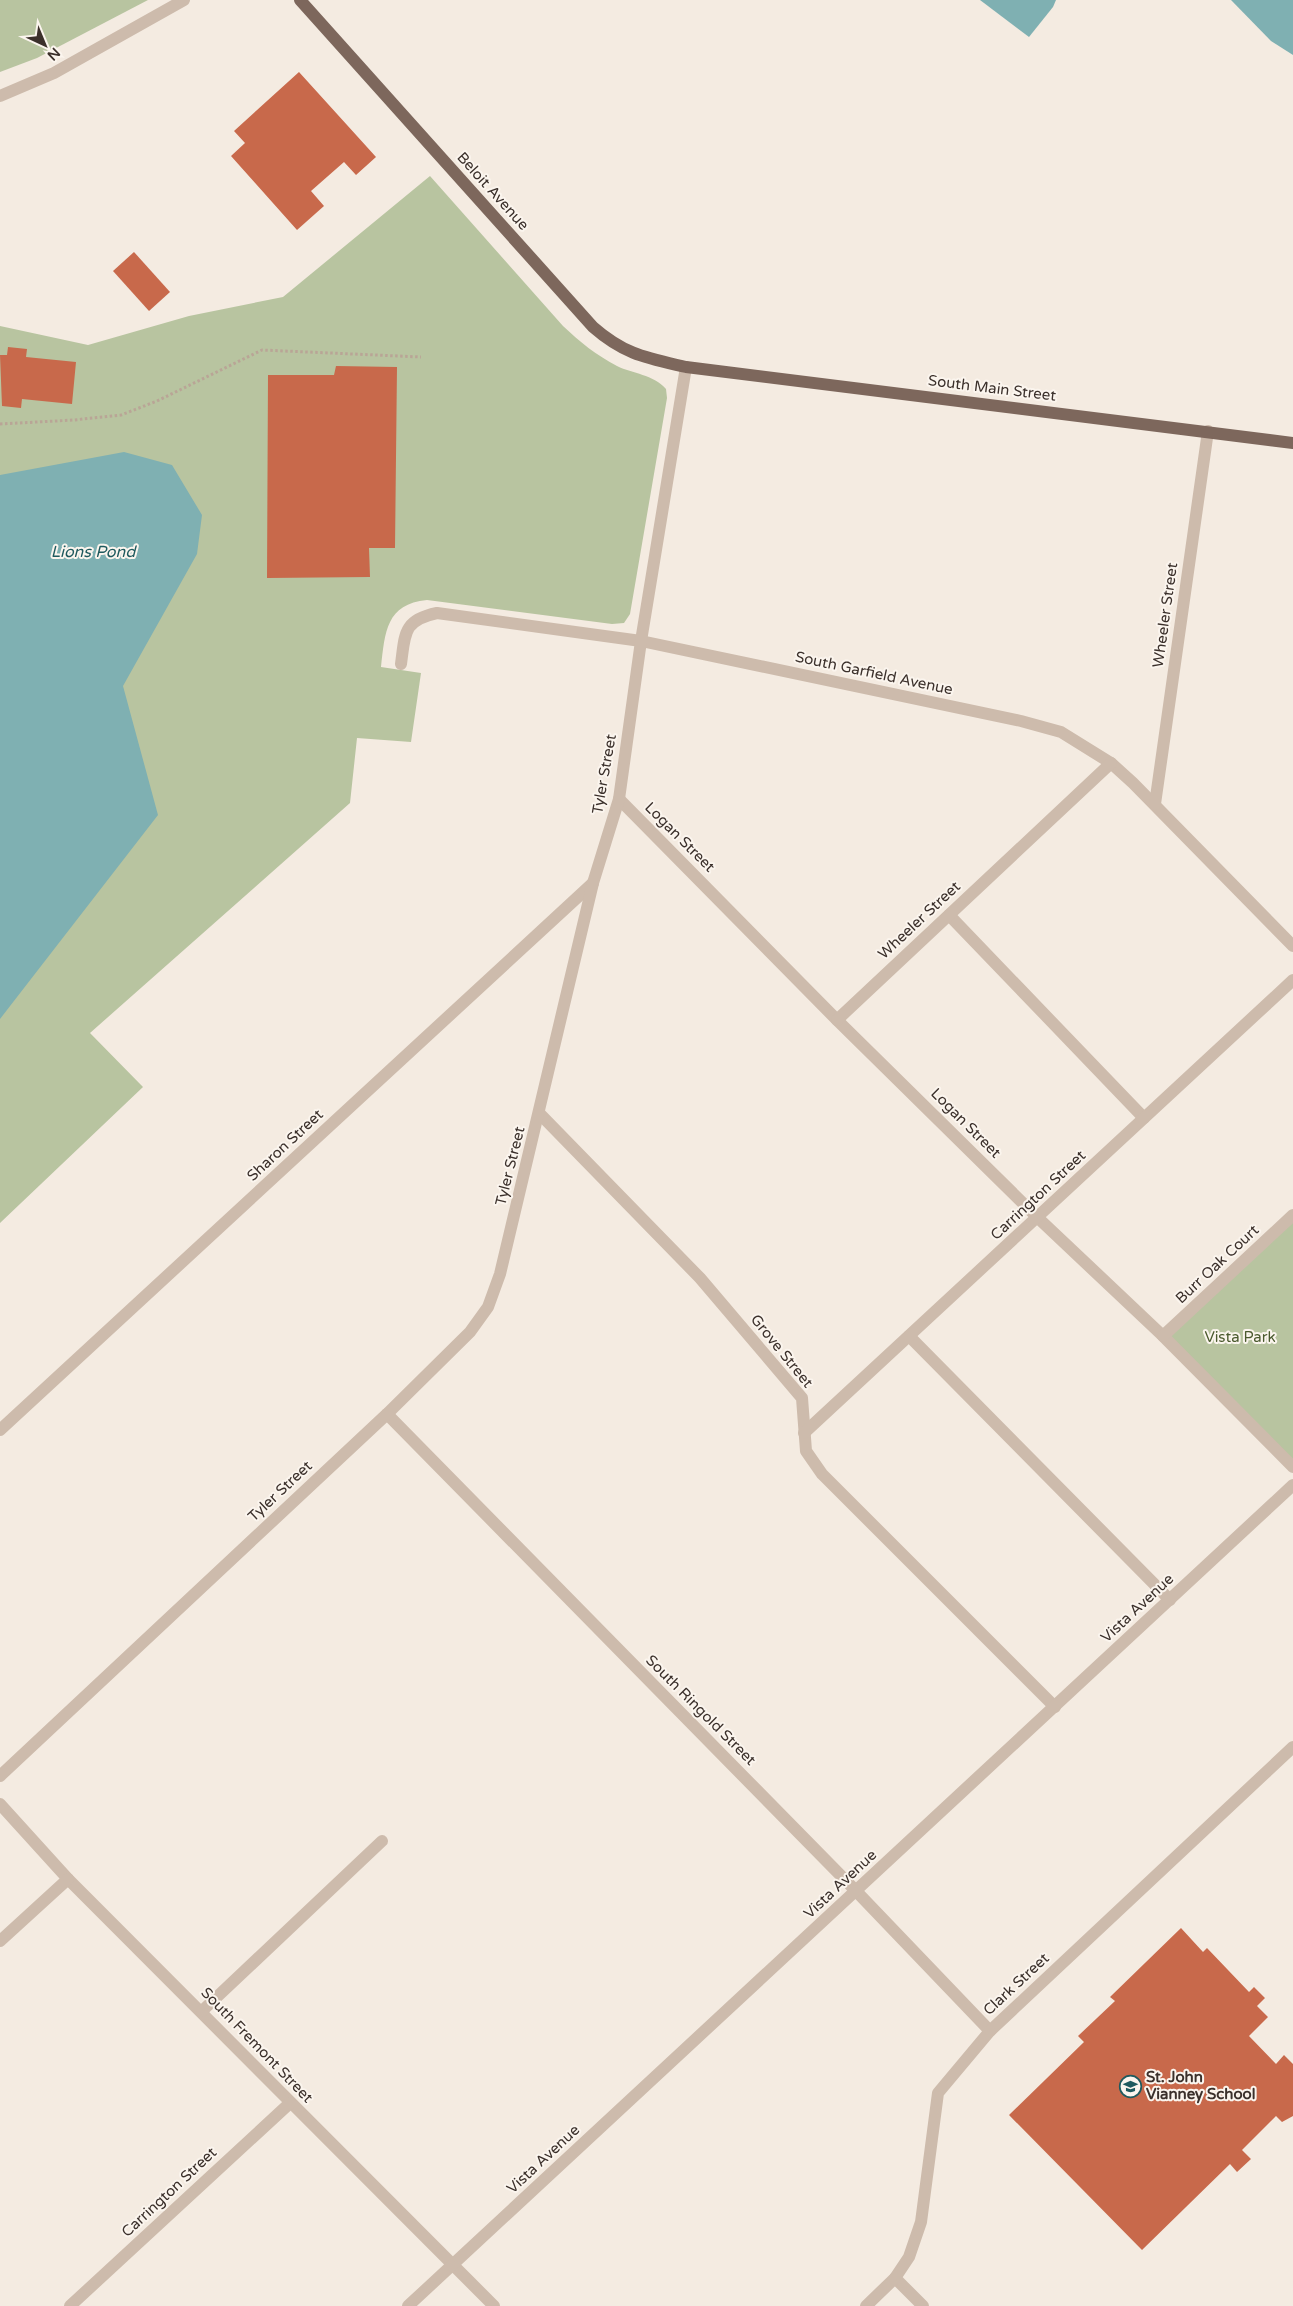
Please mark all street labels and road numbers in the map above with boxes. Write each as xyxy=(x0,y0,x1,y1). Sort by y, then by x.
street label: Beloit Avenue xyxy=(453,148,533,234)
street label: South Main Street xyxy=(927,371,1057,405)
street label: Wheeler Street xyxy=(1149,561,1181,669)
street label: South Garfield Avenue xyxy=(794,647,954,699)
street label: Tyler Street xyxy=(588,732,620,815)
street label: Logan Street xyxy=(641,798,719,876)
street label: Wheeler Street xyxy=(874,877,964,963)
street label: Logan Street xyxy=(927,1084,1005,1162)
street label: Sharon Street xyxy=(243,1105,327,1185)
street label: Tyler Street xyxy=(491,1124,529,1207)
street label: Carrington Street xyxy=(987,1146,1089,1244)
street label: Burr Oak Court xyxy=(1172,1221,1263,1307)
street label: Grove Street xyxy=(747,1311,817,1391)
street label: Tyler Street xyxy=(244,1457,316,1525)
street label: Vista Avenue xyxy=(1097,1570,1177,1646)
street label: South Ringold Street xyxy=(642,1651,760,1769)
street label: Vista Avenue xyxy=(800,1846,880,1922)
street label: Clark Street xyxy=(979,1949,1053,2019)
street label: South Fremont Street xyxy=(197,1984,317,2107)
street label: Vista Avenue xyxy=(503,2121,583,2197)
street label: Carrington Street xyxy=(118,2143,220,2241)

